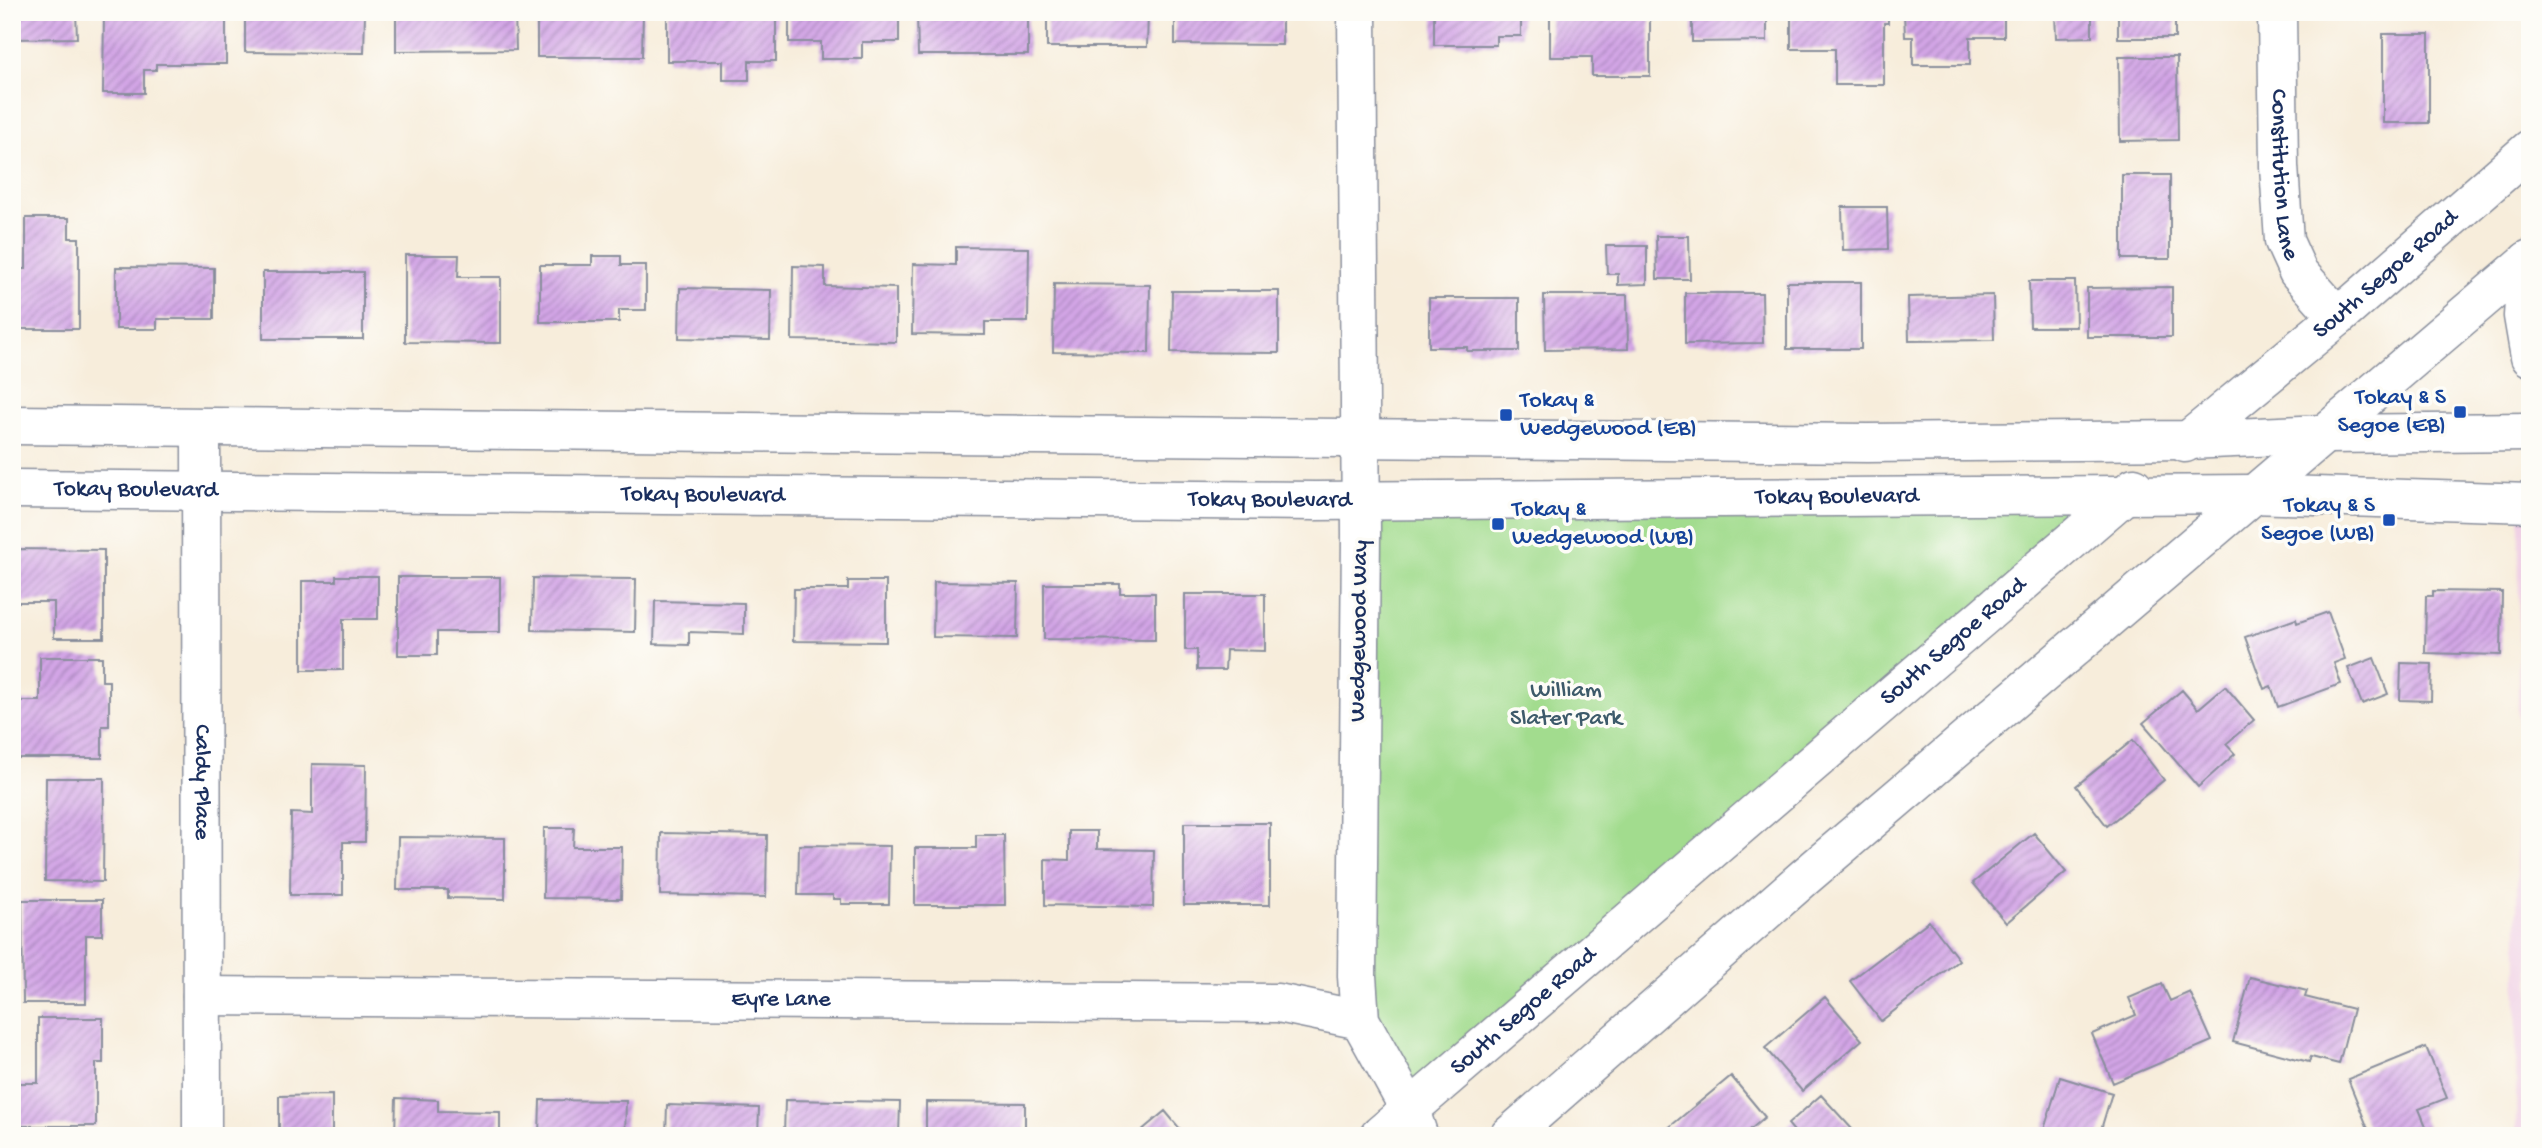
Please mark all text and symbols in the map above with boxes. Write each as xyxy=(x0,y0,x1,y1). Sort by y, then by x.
street label: Constitution Lane xyxy=(2263,89,2306,266)
street label: South Segoe Road xyxy=(2307,202,2466,346)
place label: Tokay & S Segoe (EB) xyxy=(2337,384,2447,441)
place label: Tokay & Wedgewood (EB) xyxy=(1518,387,1697,444)
marker: Tokay & S Segoe (EB) xyxy=(2452,404,2468,420)
marker: Tokay & Wedgewood (EB) xyxy=(1498,407,1514,423)
street label: Tokay Boulevard xyxy=(52,475,220,505)
street label: Tokay Boulevard xyxy=(619,480,787,511)
street label: Tokay Boulevard xyxy=(1753,482,1921,512)
street label: Tokay Boulevard xyxy=(1186,485,1354,516)
place label: Tokay & S Segoe (WB) xyxy=(2261,492,2376,549)
place label: Tokay & Wedgewood (WB) xyxy=(1510,496,1694,553)
marker: Tokay & S Segoe (WB) xyxy=(2381,512,2397,528)
marker: Tokay & Wedgewood (WB) xyxy=(1490,516,1506,532)
street label: Wedgewood Way xyxy=(1344,540,1376,722)
street label: South Segoe Road xyxy=(1875,570,2034,713)
park label: William Slater Park xyxy=(1510,677,1624,734)
street label: Caldy Place xyxy=(187,724,216,840)
street label: South Segoe Road xyxy=(1445,939,1604,1082)
street label: Eyre Lane xyxy=(731,985,831,1015)

